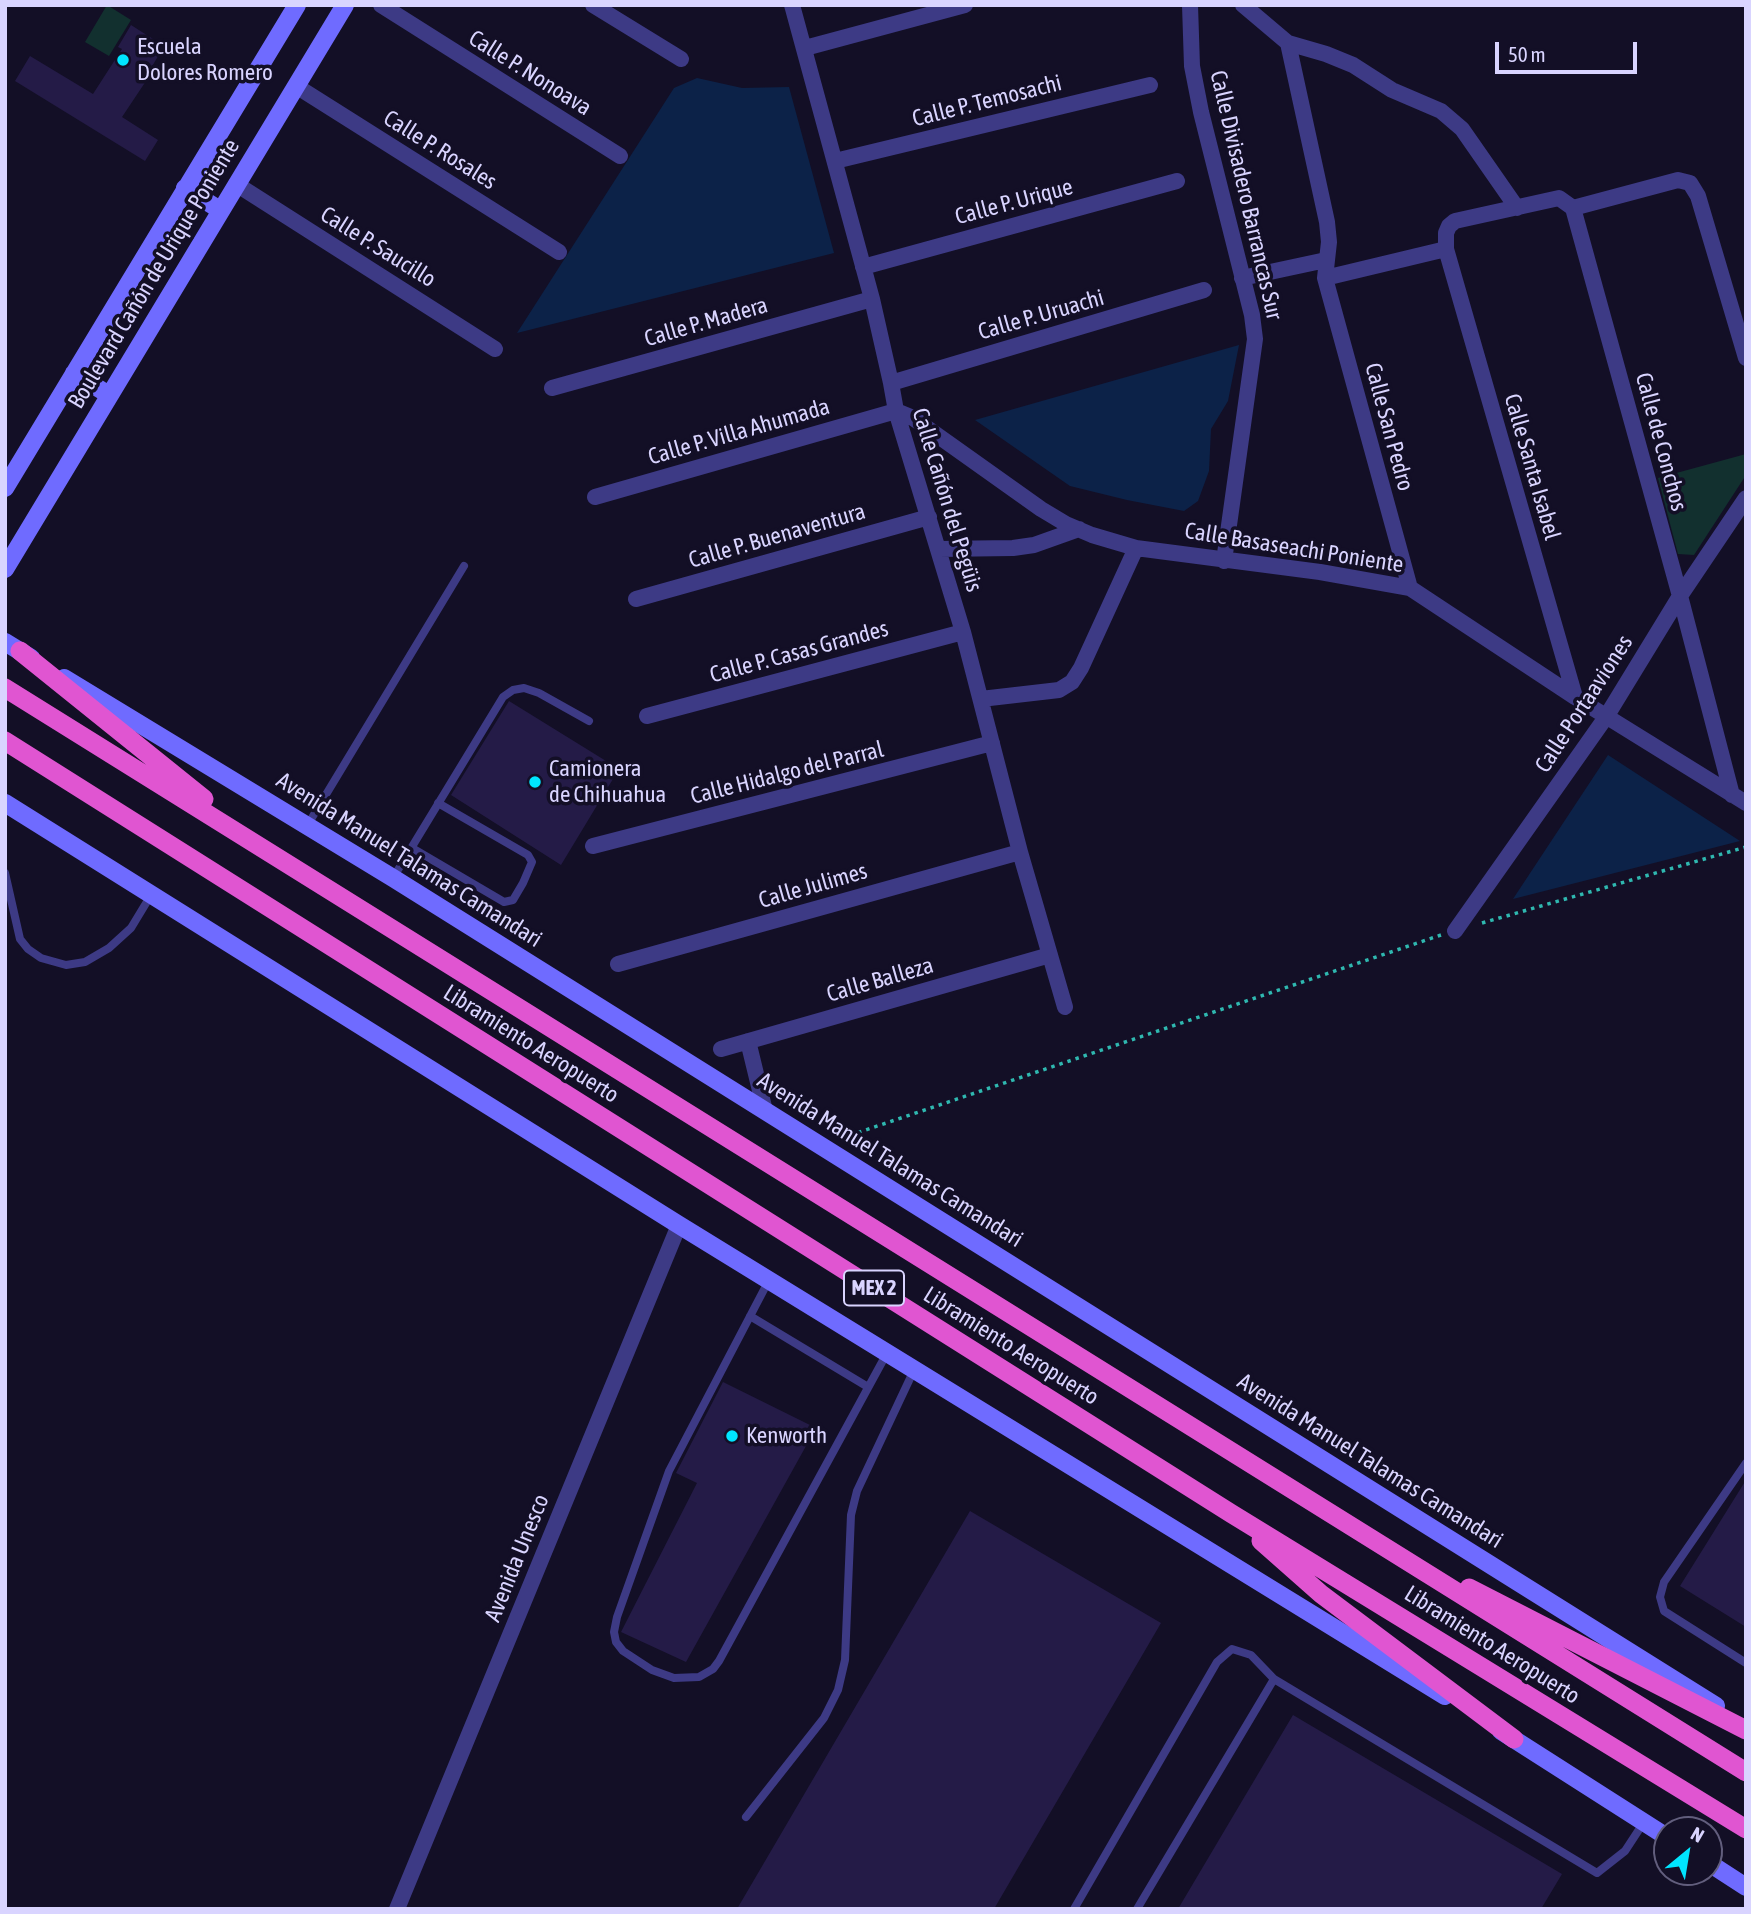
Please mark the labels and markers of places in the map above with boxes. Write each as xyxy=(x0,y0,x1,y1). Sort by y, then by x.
place label: Escuela Dolores Romero xyxy=(137,33,273,87)
marker: Escuela Dolores Romero xyxy=(115,52,131,68)
place label: Camionera de Chihuahua xyxy=(549,755,666,809)
marker: Camionera de Chihuahua xyxy=(527,774,543,790)
place label: Kenworth xyxy=(746,1422,827,1450)
marker: Kenworth xyxy=(724,1428,740,1444)

